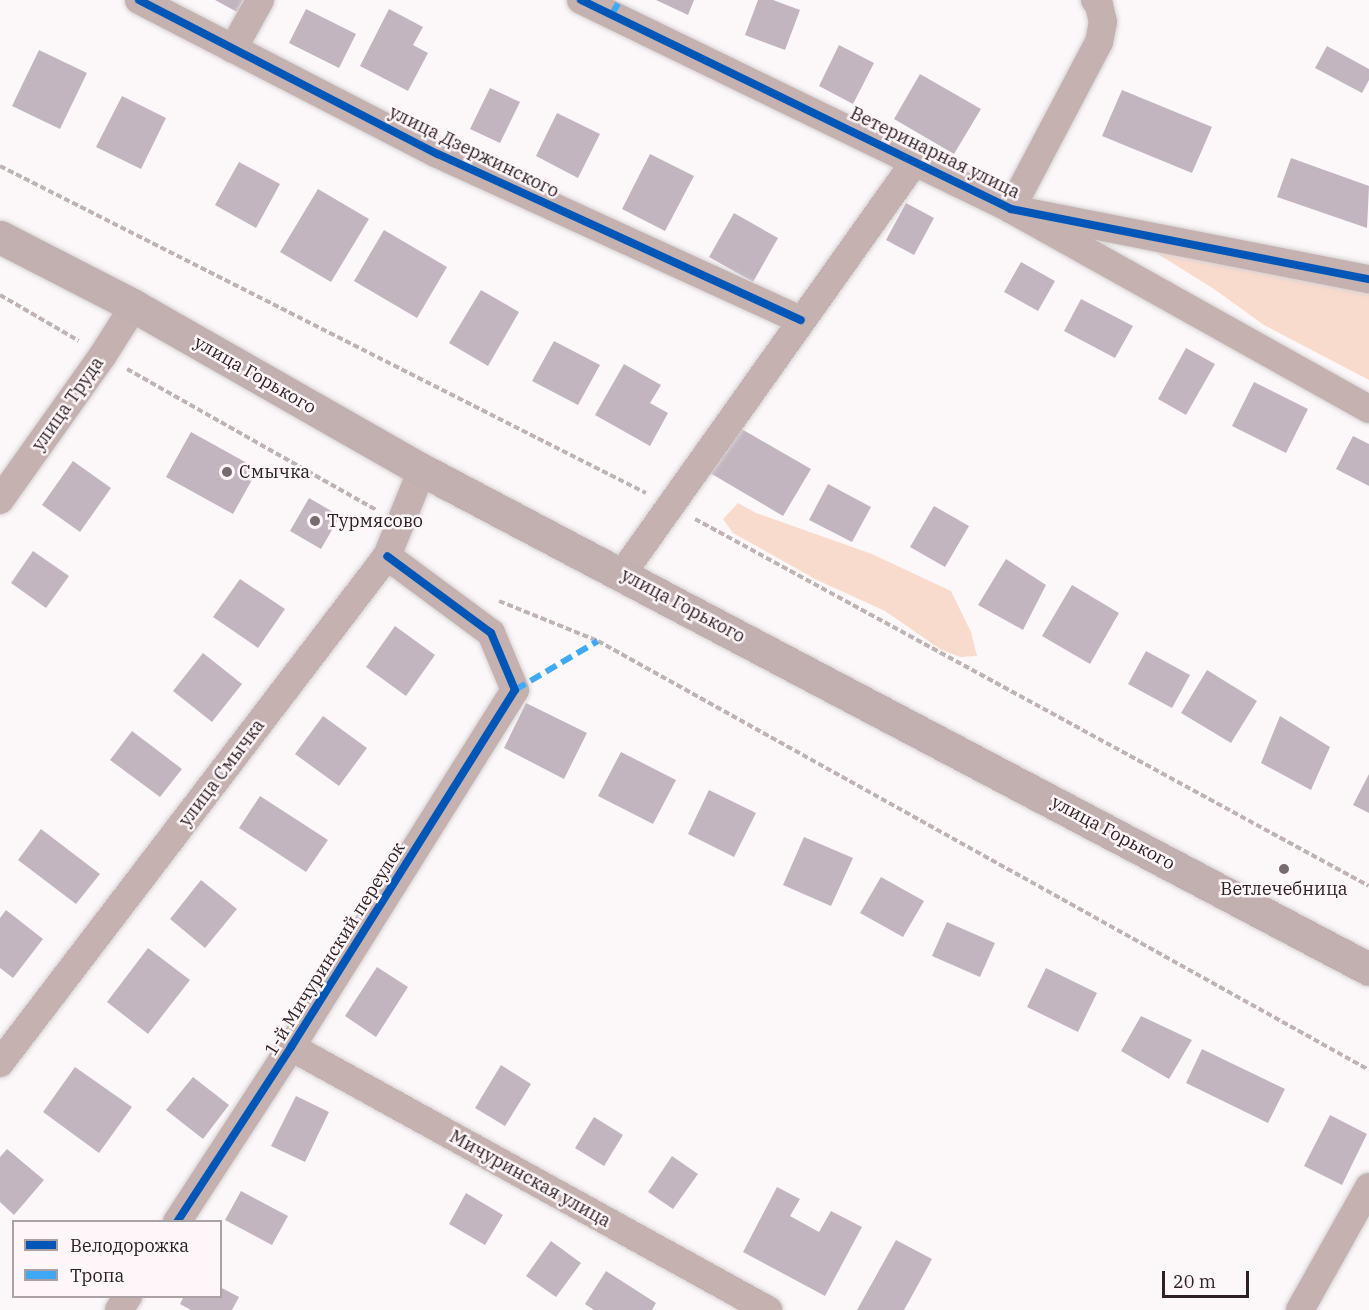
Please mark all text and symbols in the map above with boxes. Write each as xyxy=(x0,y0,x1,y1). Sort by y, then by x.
street label: улица Дзержинского xyxy=(386,101,562,203)
street label: Ветеринарная улица xyxy=(847,103,1023,203)
street label: улица Горького xyxy=(190,331,320,419)
street label: улица Труда xyxy=(28,353,108,455)
place label: Смычка xyxy=(239,461,310,483)
marker: Смычка xyxy=(220,465,234,479)
place label: Турмясово xyxy=(327,510,423,532)
marker: Турмясово xyxy=(308,514,322,528)
street label: улица Горького xyxy=(617,564,749,648)
street label: улица Смычка xyxy=(175,715,269,831)
street label: улица Горького xyxy=(1047,791,1179,875)
street label: 1-й Мичуринский переулок xyxy=(260,838,410,1060)
marker: Ветлечебница xyxy=(1277,862,1291,876)
place label: Ветлечебница xyxy=(1220,878,1348,900)
street label: Мичуринская улица xyxy=(446,1126,614,1232)
legend xyxy=(12,1220,222,1298)
text: Велодорожка xyxy=(70,1234,189,1257)
scale bar xyxy=(1165,1259,1252,1297)
text: Тропа xyxy=(70,1264,124,1287)
text: 20 m xyxy=(1173,1270,1216,1293)

